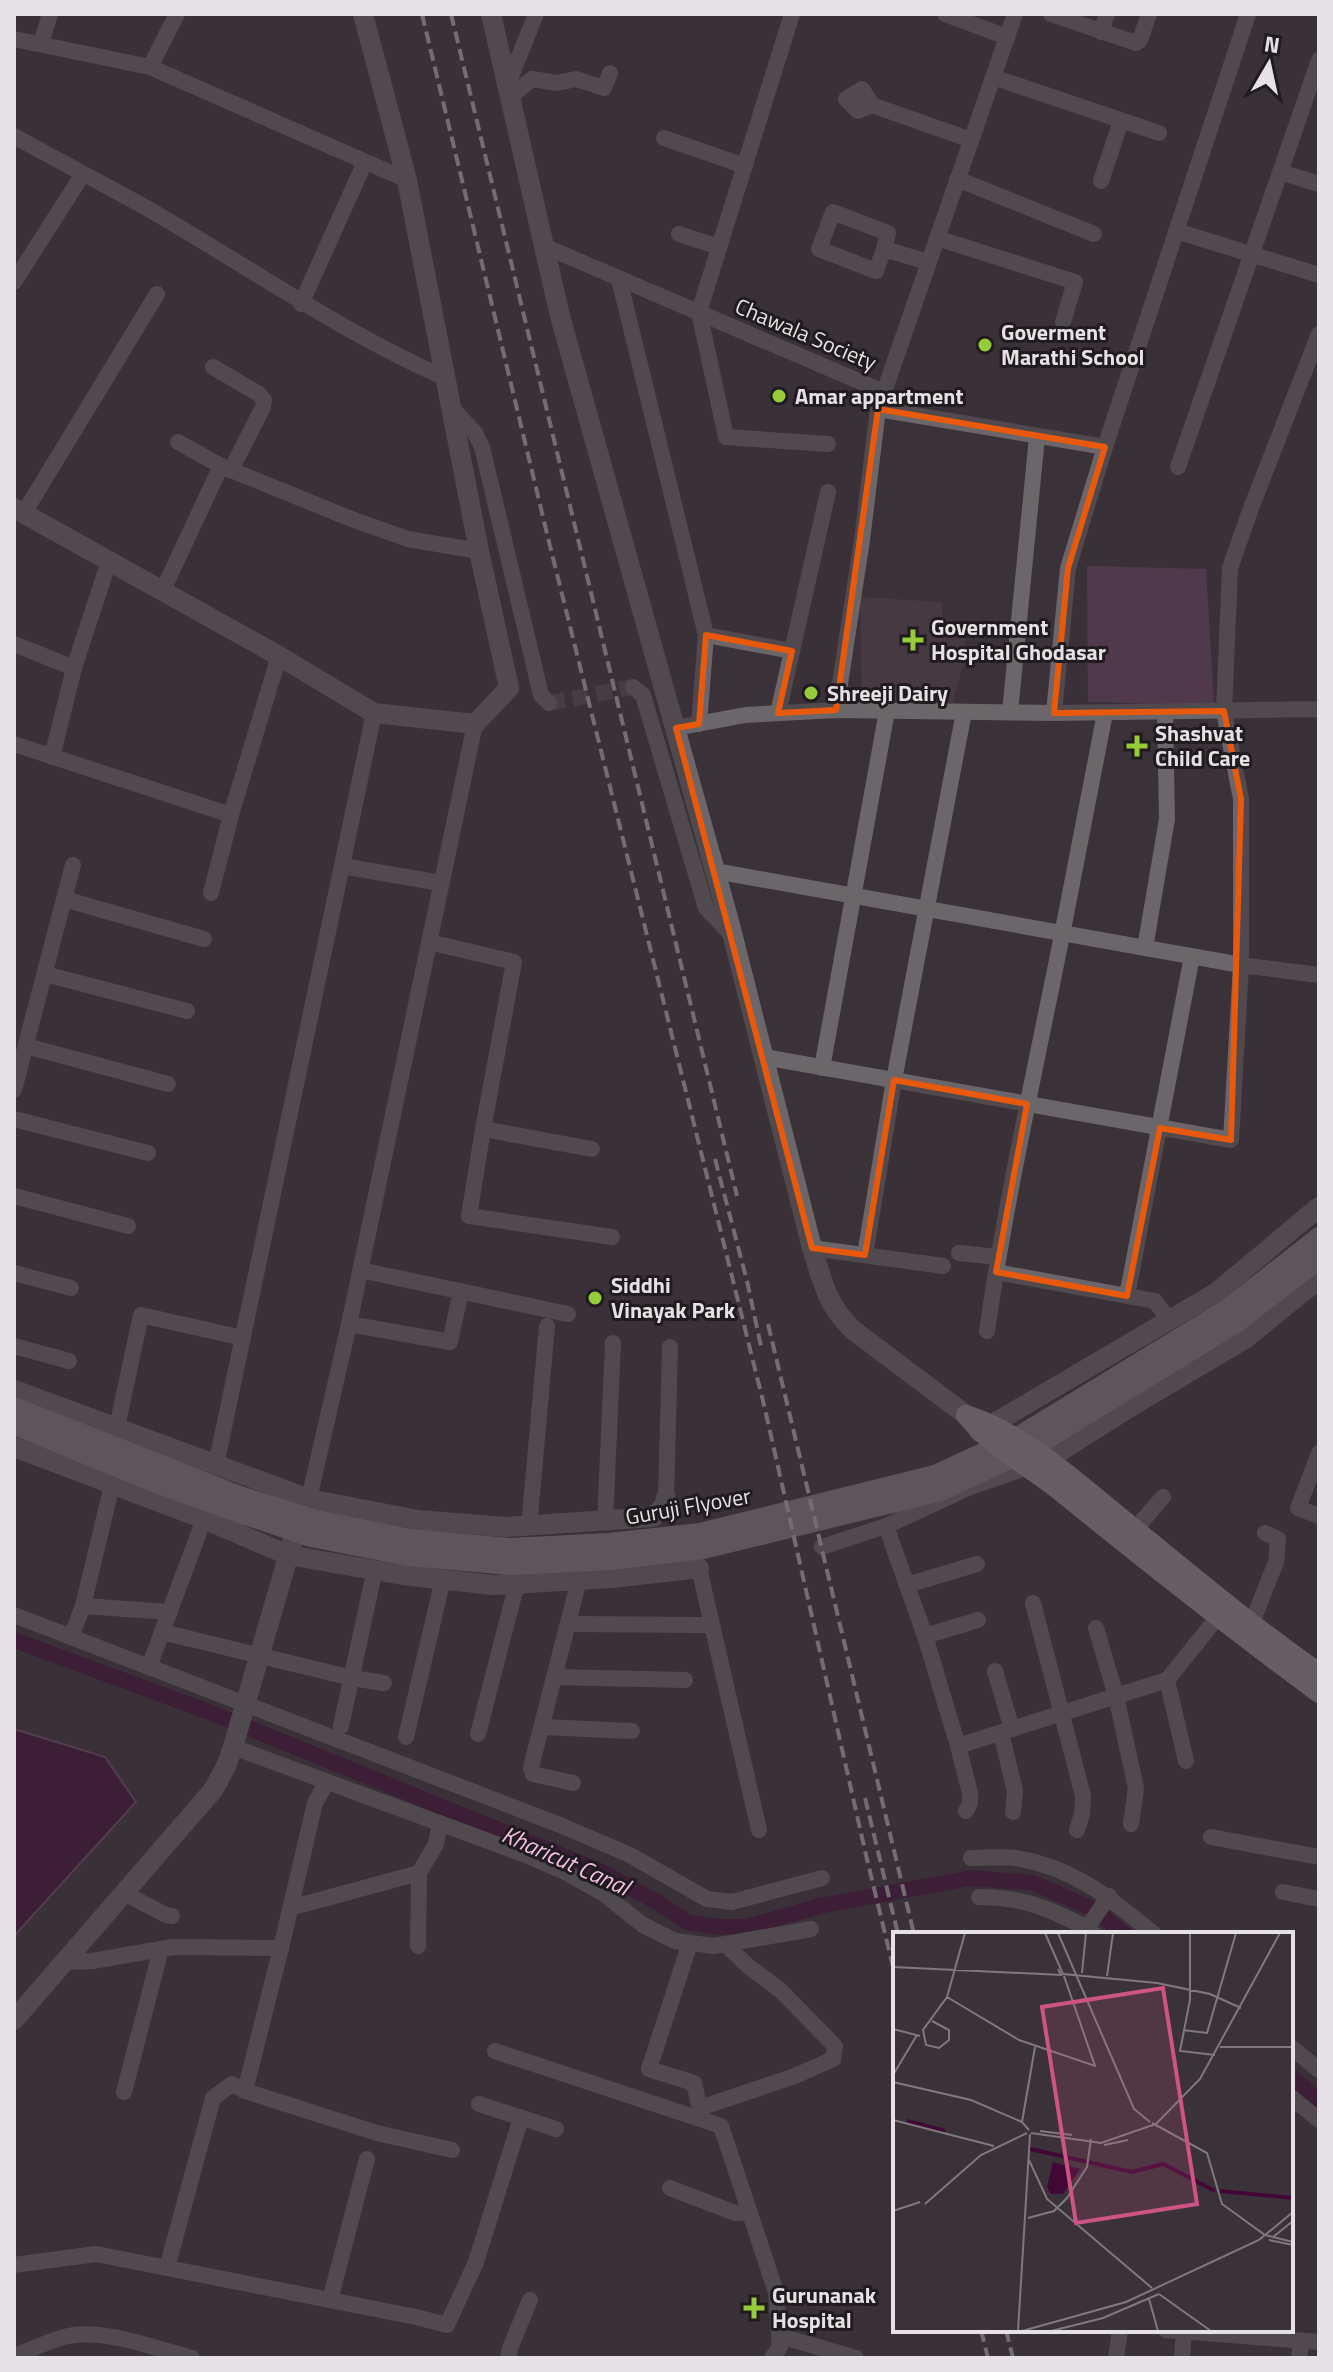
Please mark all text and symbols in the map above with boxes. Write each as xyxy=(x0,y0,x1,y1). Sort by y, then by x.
north arrow xyxy=(1229,24,1309,104)
text: N xyxy=(1262,26,1282,62)
street label: Chawala Society xyxy=(730,289,882,379)
place label: Goverment Marathi School xyxy=(1001,315,1145,374)
marker: Goverment Marathi School xyxy=(976,336,994,354)
place label: Amar appartment xyxy=(795,379,963,413)
marker: Amar appartment xyxy=(770,387,788,405)
place label: Government Hospital Ghodasar xyxy=(931,610,1106,669)
marker: Government Hospital Ghodasar xyxy=(902,629,924,651)
place label: Shreeji Dairy xyxy=(827,676,948,710)
marker: Shreeji Dairy xyxy=(802,684,820,702)
place label: Shashvat Child Care xyxy=(1155,716,1250,775)
marker: Shashvat Child Care xyxy=(1126,735,1148,757)
place label: Siddhi Vinayak Park xyxy=(611,1268,736,1327)
marker: Siddhi Vinayak Park xyxy=(586,1289,604,1307)
street label: Guruji Flyover xyxy=(623,1478,754,1534)
water label: Kharicut Canal xyxy=(496,1816,638,1905)
inset map xyxy=(893,1932,1293,2332)
place label: Gurunanak Hospital xyxy=(772,2278,877,2337)
marker: Gurunanak Hospital xyxy=(743,2297,765,2319)

